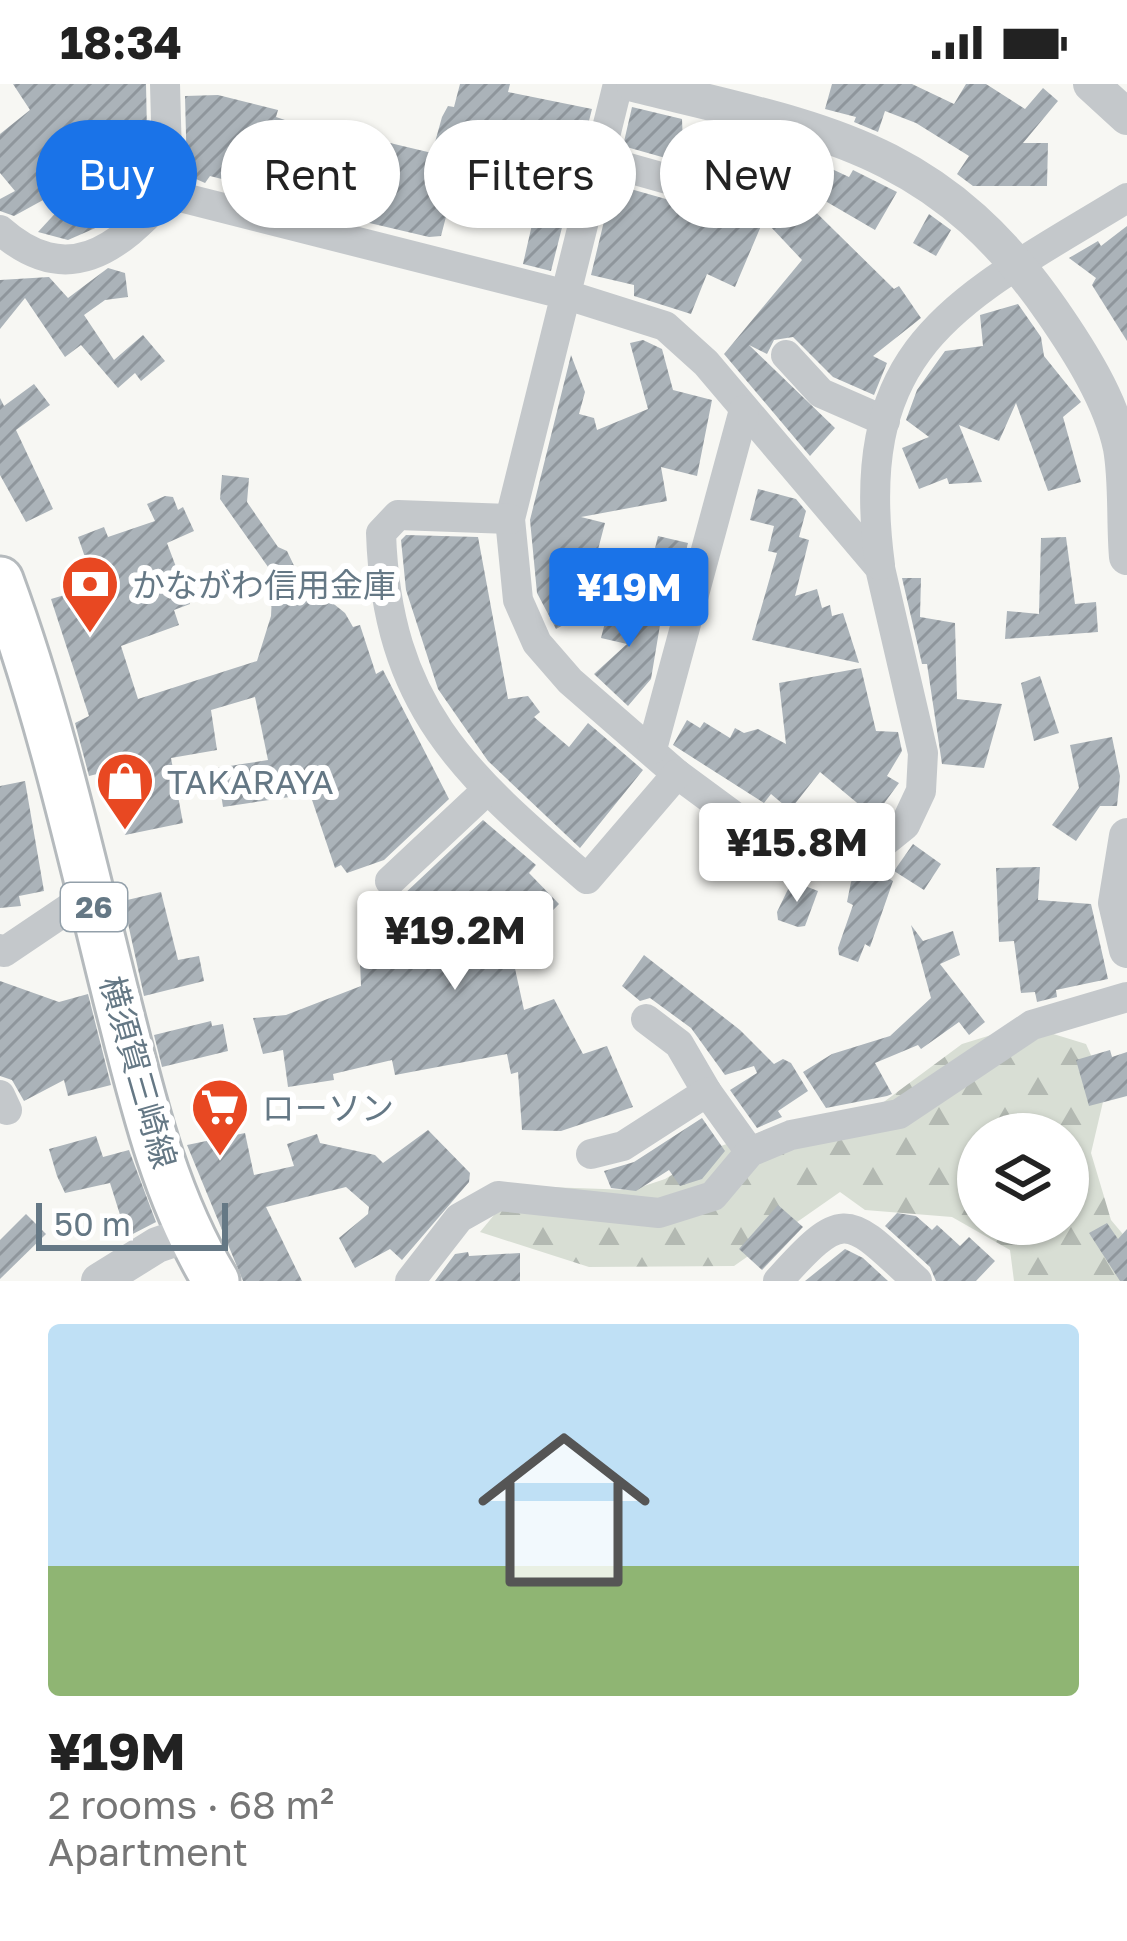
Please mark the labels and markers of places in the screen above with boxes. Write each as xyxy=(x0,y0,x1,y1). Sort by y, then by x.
pin: ¥19M xyxy=(558,548,700,650)
bank icon: かながわ信用金庫 xyxy=(59,553,121,635)
place label: かながわ信用金庫 xyxy=(132,565,396,604)
shop icon: TAKARAYA xyxy=(94,750,156,832)
place label: TAKARAYA xyxy=(167,762,334,801)
pin: ¥15.8M xyxy=(699,803,895,905)
pin: ¥19.2M xyxy=(357,891,553,993)
supermarket icon: ローソン xyxy=(189,1076,251,1158)
place label: ローソン xyxy=(262,1088,394,1127)

